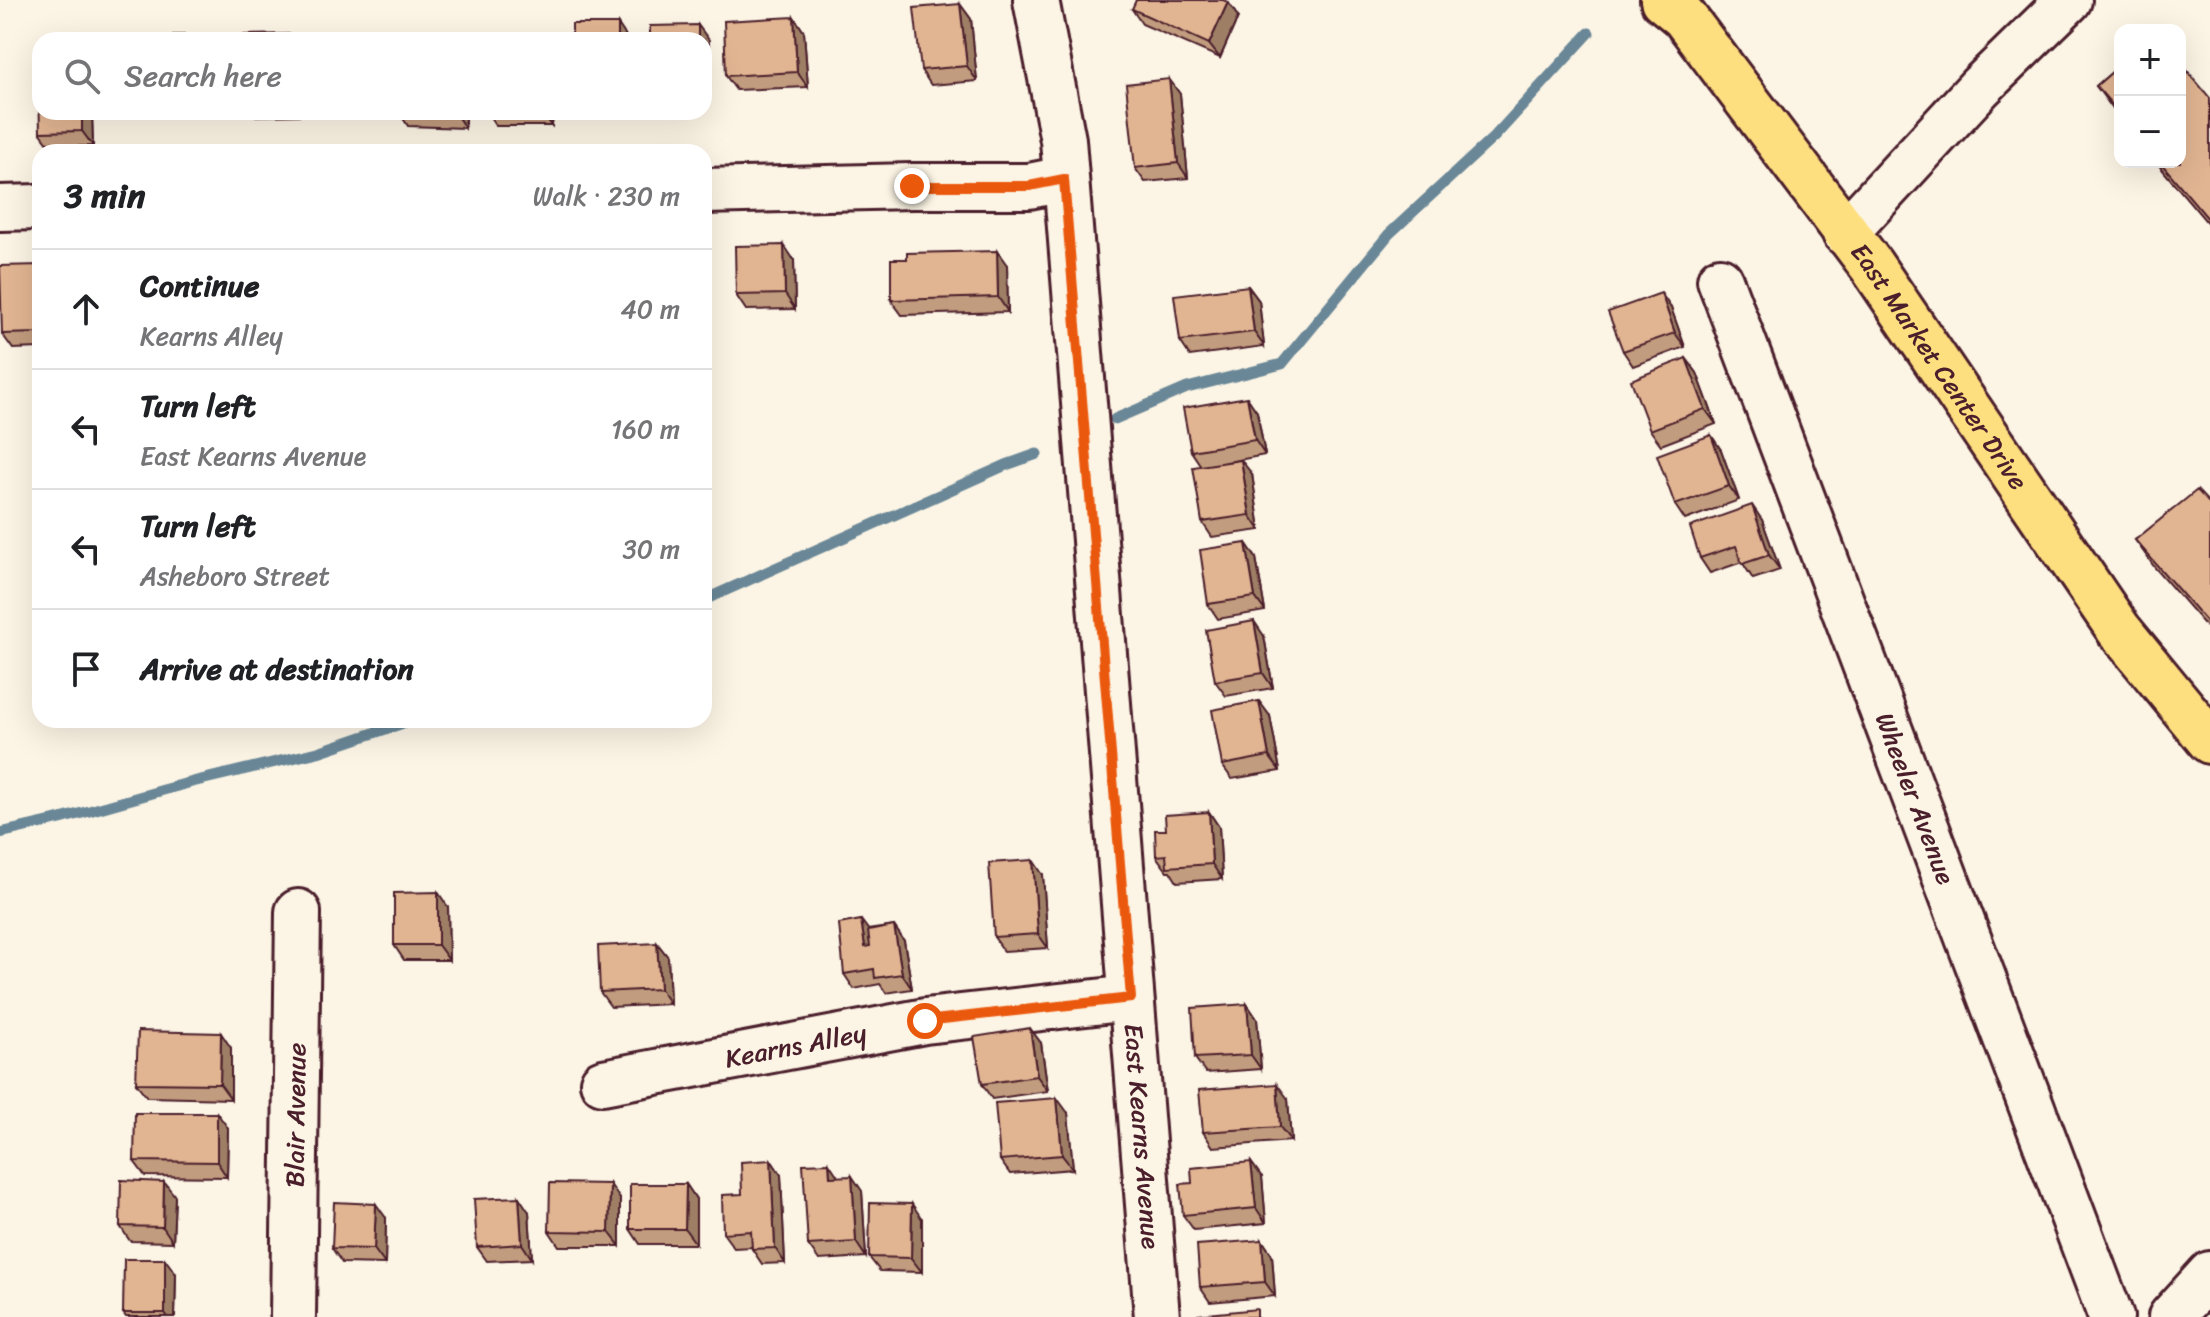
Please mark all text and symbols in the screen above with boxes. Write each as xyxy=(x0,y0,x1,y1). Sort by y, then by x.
map controls xyxy=(2114,24,2186,168)
button: + xyxy=(2114,24,2186,96)
search box xyxy=(32,32,712,120)
text: Search here xyxy=(124,49,282,103)
icon: search xyxy=(60,54,104,98)
button: − xyxy=(2114,96,2186,168)
text: 3 min xyxy=(64,166,145,226)
route end xyxy=(894,168,930,204)
text: Walk · 230 m xyxy=(533,173,680,219)
street label: East Market Center Drive xyxy=(1838,232,2041,500)
text: Continue xyxy=(140,259,259,313)
text: 40 m xyxy=(621,286,680,332)
icon: ahead xyxy=(64,287,108,331)
text: Kearns Alley xyxy=(140,313,283,359)
text: Turn left xyxy=(140,379,256,433)
text: 160 m xyxy=(611,406,680,452)
icon: left xyxy=(64,407,108,451)
text: East Kearns Avenue xyxy=(140,433,366,479)
text: Turn left xyxy=(140,499,256,553)
text: 30 m xyxy=(623,526,680,572)
icon: left xyxy=(64,527,108,571)
text: Asheboro Street xyxy=(140,553,330,599)
text: Arrive at destination xyxy=(140,642,414,696)
icon: arrive xyxy=(64,647,108,691)
street label: Wheeler Avenue xyxy=(1862,706,1969,892)
route start xyxy=(907,1003,943,1039)
street label: Kearns Alley xyxy=(721,1009,871,1081)
street label: East Kearns Avenue xyxy=(1111,1022,1175,1251)
street label: Blair Avenue xyxy=(272,1042,319,1188)

